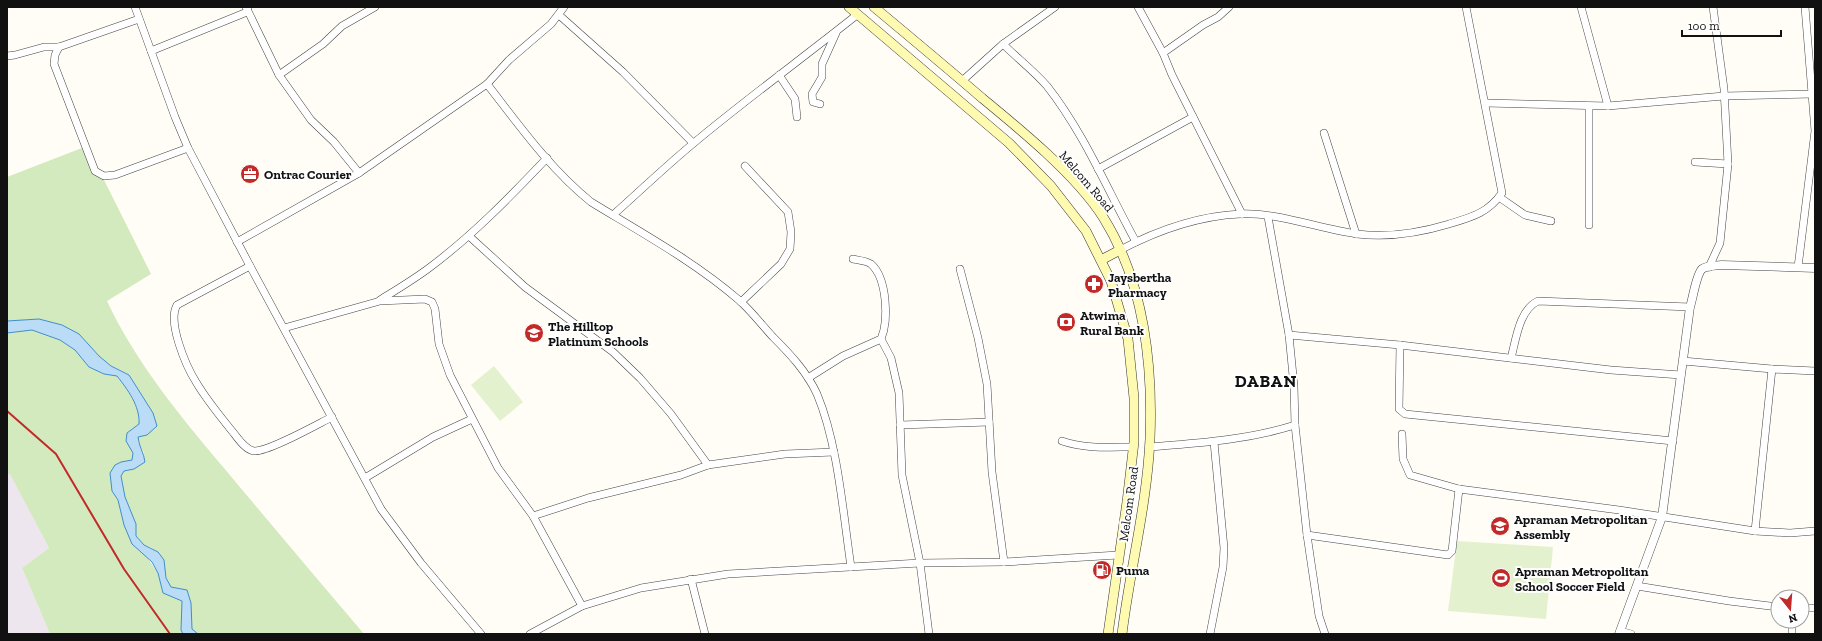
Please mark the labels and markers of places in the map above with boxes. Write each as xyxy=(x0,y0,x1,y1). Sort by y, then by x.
office icon: Ontrac Courier xyxy=(239,163,261,185)
place label: Ontrac Courier xyxy=(264,167,352,182)
place label: Jaysbertha Pharmacy xyxy=(1108,270,1172,300)
pharmacy icon: Jaysbertha Pharmacy xyxy=(1083,273,1105,295)
place label: Atwima Rural Bank xyxy=(1080,308,1144,338)
bank icon: Atwima Rural Bank xyxy=(1055,311,1077,333)
place label: The Hilltop Platinum Schools xyxy=(548,319,648,349)
school or university icon: The Hilltop Platinum Schools xyxy=(523,322,545,344)
place label: Apraman Metropolitan Assembly xyxy=(1514,512,1648,542)
school or university icon: Apraman Metropolitan Assembly xyxy=(1489,515,1511,537)
fuel station icon: Puma xyxy=(1091,559,1113,581)
place label: Puma xyxy=(1116,563,1150,578)
place label: Apraman Metropolitan School Soccer Field xyxy=(1515,564,1649,594)
sports icon: Apraman Metropolitan School Soccer Field xyxy=(1490,567,1512,589)

